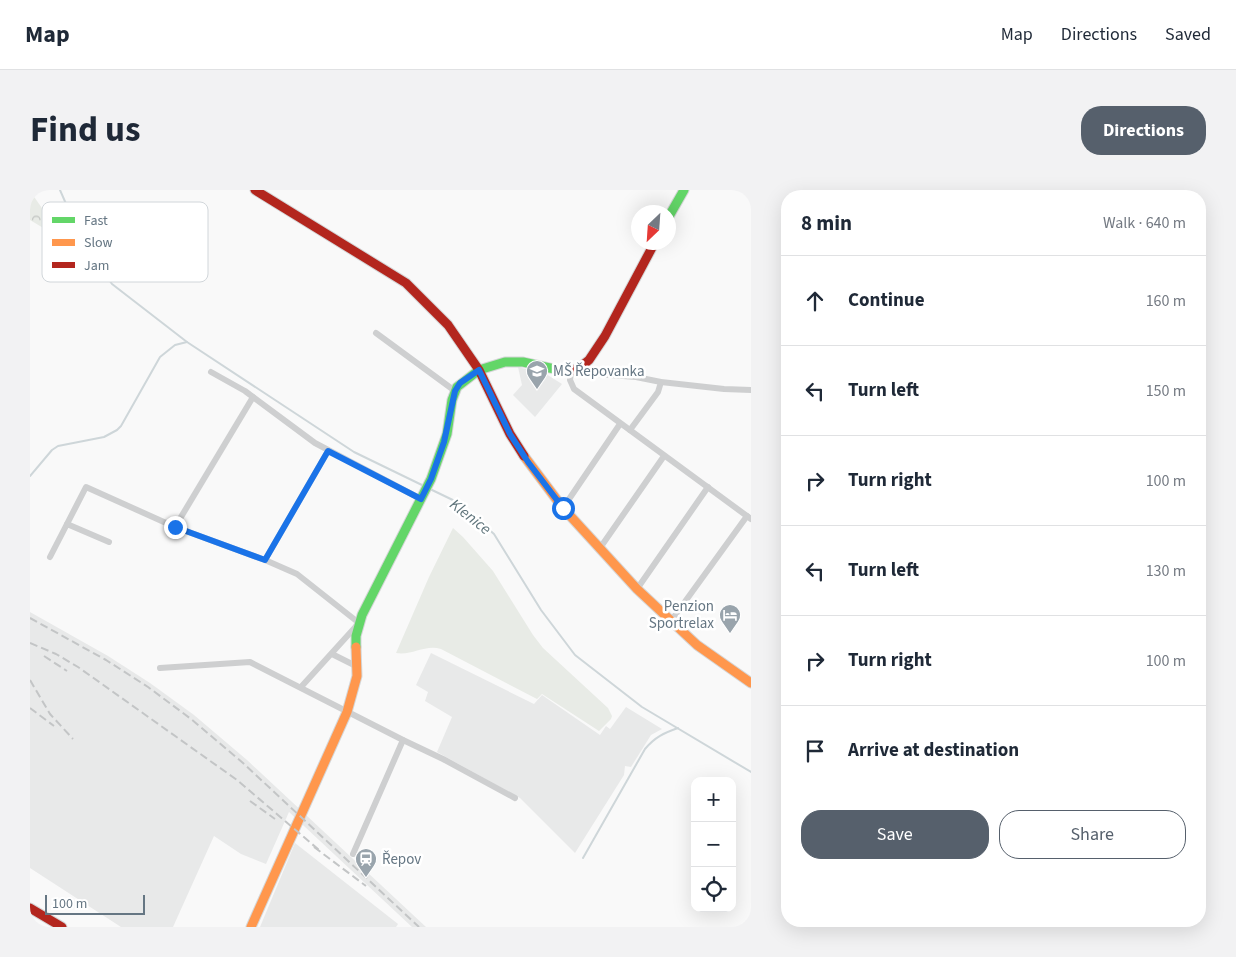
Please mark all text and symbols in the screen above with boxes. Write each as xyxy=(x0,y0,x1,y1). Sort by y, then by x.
text: Map xyxy=(25,17,70,52)
text: Map xyxy=(1001,22,1033,47)
text: Directions xyxy=(1061,22,1137,47)
text: Saved xyxy=(1165,22,1211,47)
text: Find us xyxy=(30,105,140,155)
button: Directions xyxy=(1081,106,1206,155)
legend xyxy=(42,202,208,282)
north arrow xyxy=(631,205,676,250)
text: 8 min xyxy=(801,208,852,238)
text: Fast xyxy=(84,211,108,231)
text: Walk · 640 m xyxy=(1103,212,1186,234)
text: Slow xyxy=(84,233,113,253)
text: Jam xyxy=(84,256,109,276)
icon: ahead xyxy=(801,287,829,315)
text: Continue xyxy=(848,287,925,314)
text: 160 m xyxy=(1146,290,1186,312)
school or university icon: MŠ Řepovanka xyxy=(525,359,549,390)
place label: MŠ Řepovanka xyxy=(553,361,644,382)
icon: left xyxy=(801,377,829,405)
text: Turn left xyxy=(848,377,919,404)
text: 150 m xyxy=(1146,380,1186,402)
icon: right xyxy=(801,467,829,495)
text: Turn right xyxy=(848,467,932,494)
text: 100 m xyxy=(1146,470,1186,492)
water label: Klenice xyxy=(445,494,496,540)
route start xyxy=(552,497,575,520)
route end xyxy=(164,516,187,539)
icon: left xyxy=(801,557,829,585)
text: Turn left xyxy=(848,557,919,584)
text: 130 m xyxy=(1146,560,1186,582)
place label: Penzion Sportrelax xyxy=(649,596,714,634)
hotel icon: Penzion Sportrelax xyxy=(718,603,742,634)
icon: right xyxy=(801,647,829,675)
text: Turn right xyxy=(848,647,932,674)
text: 100 m xyxy=(1146,650,1186,672)
icon: arrive xyxy=(801,737,829,765)
text: Arrive at destination xyxy=(848,737,1019,764)
map controls xyxy=(691,777,736,912)
button: + xyxy=(691,777,736,822)
button: Save xyxy=(801,810,989,859)
button: Share xyxy=(999,810,1186,859)
button: − xyxy=(691,822,736,867)
station icon: Řepov xyxy=(354,847,378,878)
place label: Řepov xyxy=(382,849,421,870)
button: locate xyxy=(691,867,736,912)
scale bar xyxy=(45,892,145,915)
text: 100 m xyxy=(52,894,87,914)

